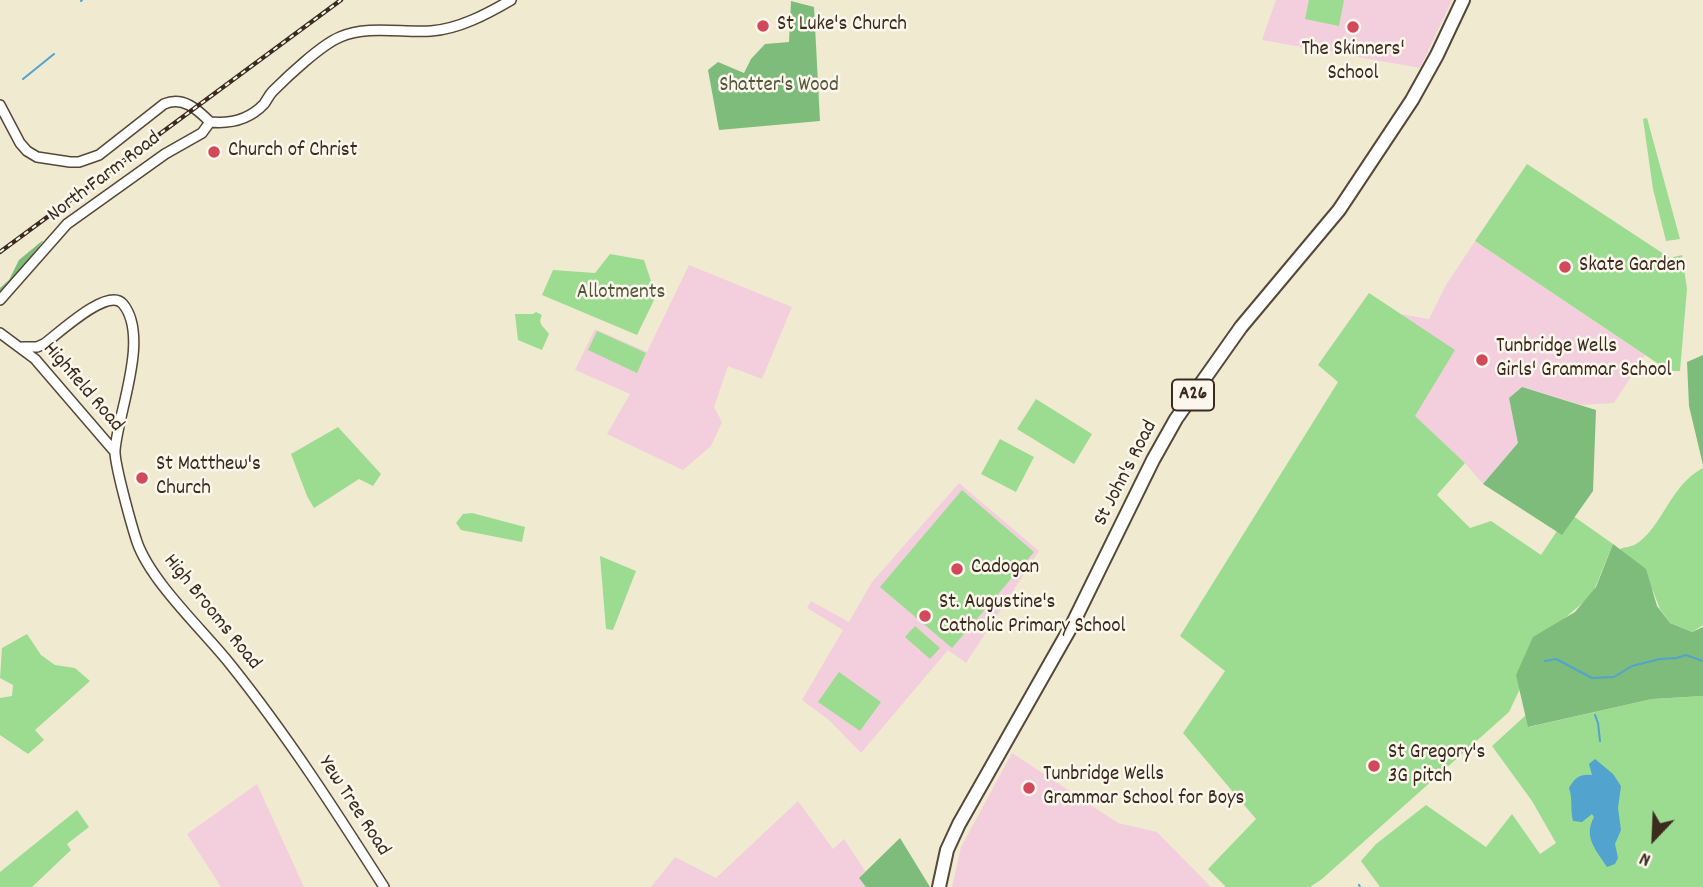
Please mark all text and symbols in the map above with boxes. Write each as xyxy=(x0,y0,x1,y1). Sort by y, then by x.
place label: St Luke's Church xyxy=(777,13,907,39)
marker: St Luke's Church xyxy=(755,18,771,34)
marker: The Skinners' School xyxy=(1345,19,1361,35)
place label: The Skinners' School xyxy=(1301,38,1405,88)
park label: Shatter's Wood xyxy=(719,74,839,100)
street label: North Farm Road xyxy=(43,127,167,229)
place label: Church of Christ xyxy=(228,139,357,165)
marker: Church of Christ xyxy=(206,144,222,160)
place label: Skate Garden xyxy=(1579,254,1686,280)
marker: Skate Garden xyxy=(1557,259,1573,275)
park label: Allotments xyxy=(577,281,665,307)
place label: Tunbridge Wells Girls' Grammar School xyxy=(1496,335,1672,385)
street label: Highfield Road xyxy=(36,338,128,438)
marker: Tunbridge Wells Girls' Grammar School xyxy=(1474,352,1490,368)
road number: A26 xyxy=(1172,380,1214,410)
street label: St John's Road xyxy=(1090,417,1164,531)
place label: St Matthew's Church xyxy=(156,453,261,503)
marker: St Matthew's Church xyxy=(134,470,150,486)
street label: High Brooms Road xyxy=(157,550,265,676)
place label: Cadogan xyxy=(971,556,1039,582)
marker: Cadogan xyxy=(949,561,965,577)
place label: St. Augustine's Catholic Primary School xyxy=(939,591,1126,641)
marker: St. Augustine's Catholic Primary School xyxy=(917,608,933,624)
place label: St Gregory's 3G pitch xyxy=(1388,741,1485,791)
street label: Yew Tree Road xyxy=(311,752,395,862)
marker: St Gregory's 3G pitch xyxy=(1366,758,1382,774)
place label: Tunbridge Wells Grammar School for Boys xyxy=(1043,763,1244,813)
marker: Tunbridge Wells Grammar School for Boys xyxy=(1021,780,1037,796)
north arrow xyxy=(1619,803,1689,873)
text: N xyxy=(1636,844,1655,872)

